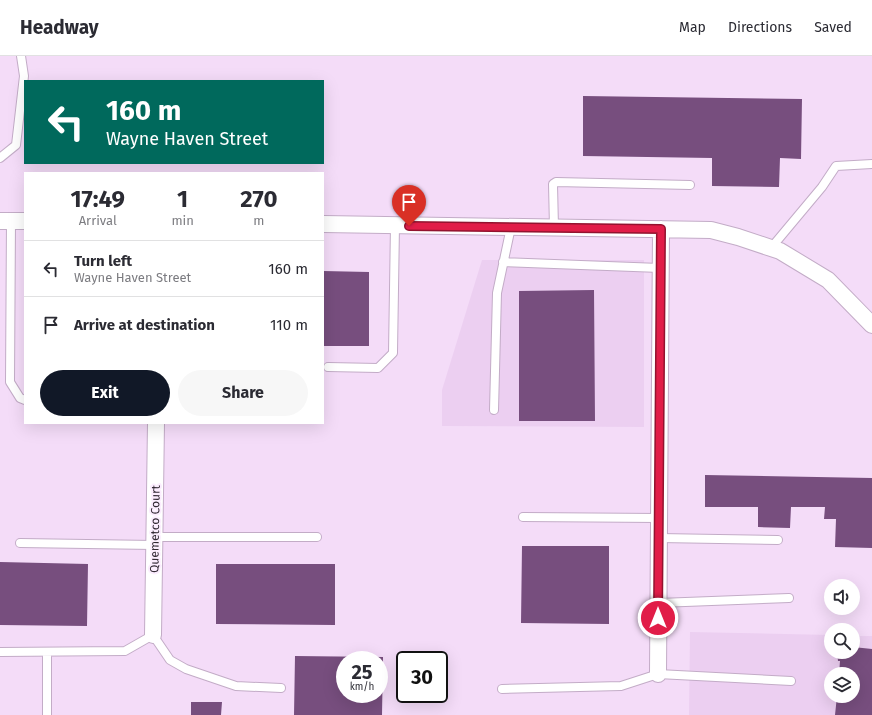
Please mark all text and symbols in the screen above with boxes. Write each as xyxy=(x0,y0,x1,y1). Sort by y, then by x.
text: Headway xyxy=(20,16,99,39)
text: Map xyxy=(679,19,706,36)
text: Directions xyxy=(728,19,792,36)
text: Saved xyxy=(814,19,852,36)
text: 160 m xyxy=(106,94,181,127)
icon: left xyxy=(40,96,92,148)
text: Wayne Haven Street xyxy=(106,128,268,150)
text: 17:49 xyxy=(70,185,125,213)
text: 1 xyxy=(177,185,188,213)
text: 270 xyxy=(240,185,278,213)
pin xyxy=(392,185,426,226)
icon: arrive xyxy=(398,191,420,213)
text: Arrival xyxy=(79,213,117,228)
text: min xyxy=(171,213,194,228)
text: m xyxy=(253,213,265,228)
text: Turn left xyxy=(74,252,132,270)
icon: left xyxy=(40,258,62,280)
text: 160 m xyxy=(268,260,308,278)
text: Wayne Haven Street xyxy=(74,270,191,285)
icon: arrive xyxy=(40,314,62,336)
text: Arrive at destination xyxy=(74,316,215,334)
text: 110 m xyxy=(270,316,308,334)
button: Exit xyxy=(40,370,170,416)
button: Share xyxy=(178,370,308,416)
street label: Quemetco Court xyxy=(147,484,163,573)
map controls xyxy=(824,579,860,703)
button: sound xyxy=(824,579,860,615)
position arrow xyxy=(637,597,679,639)
button: search xyxy=(824,623,860,659)
speed limit sign: 30 xyxy=(396,651,448,703)
text: 25 xyxy=(351,660,373,684)
button: layers xyxy=(824,667,860,703)
text: km/h xyxy=(350,681,374,693)

